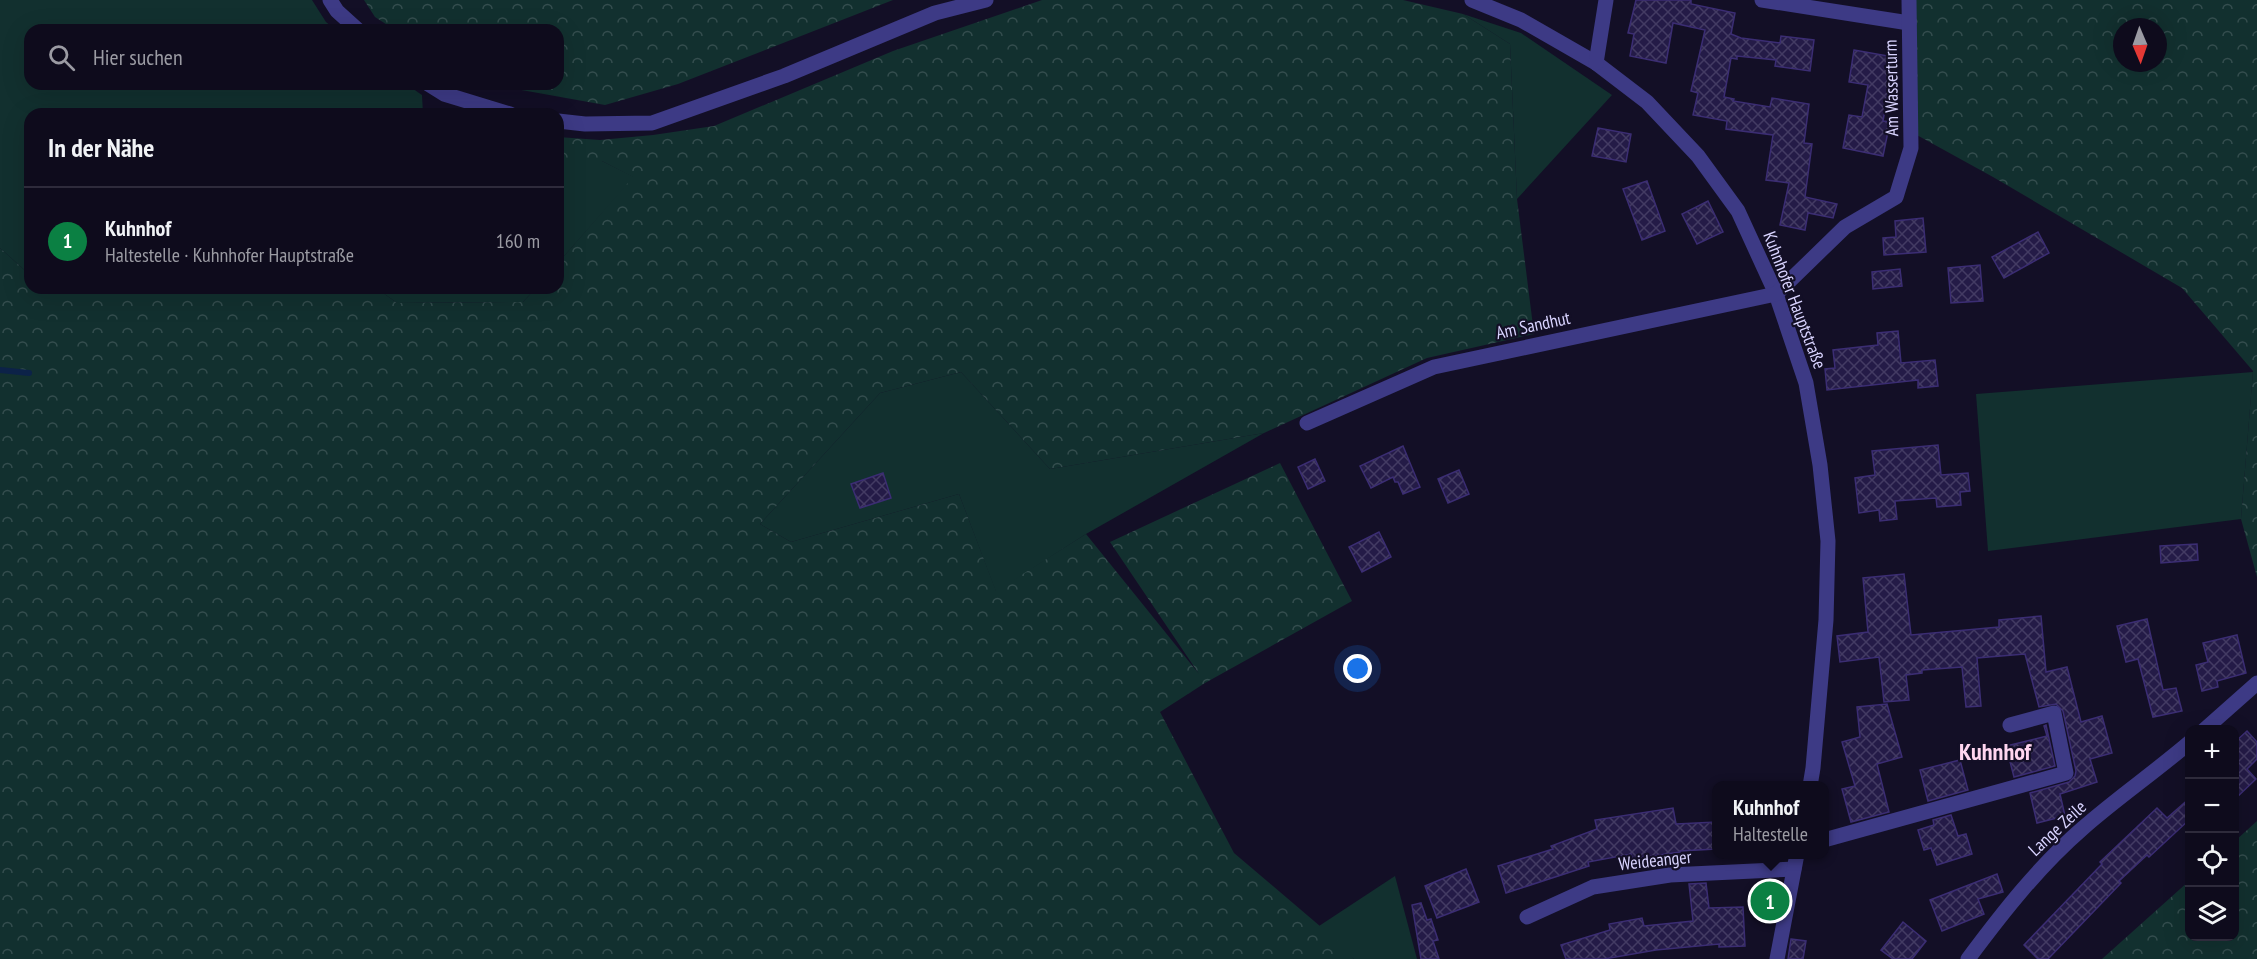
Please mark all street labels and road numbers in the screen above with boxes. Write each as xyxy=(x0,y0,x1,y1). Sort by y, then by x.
street label: Am Wasserturm xyxy=(1879,39,1903,137)
street label: Kuhnhofer Hauptstraße xyxy=(1758,228,1832,372)
street label: Am Sandhut xyxy=(1494,306,1572,344)
street label: Lange Zeile xyxy=(2023,795,2091,861)
street label: Weideanger xyxy=(1617,845,1693,875)

